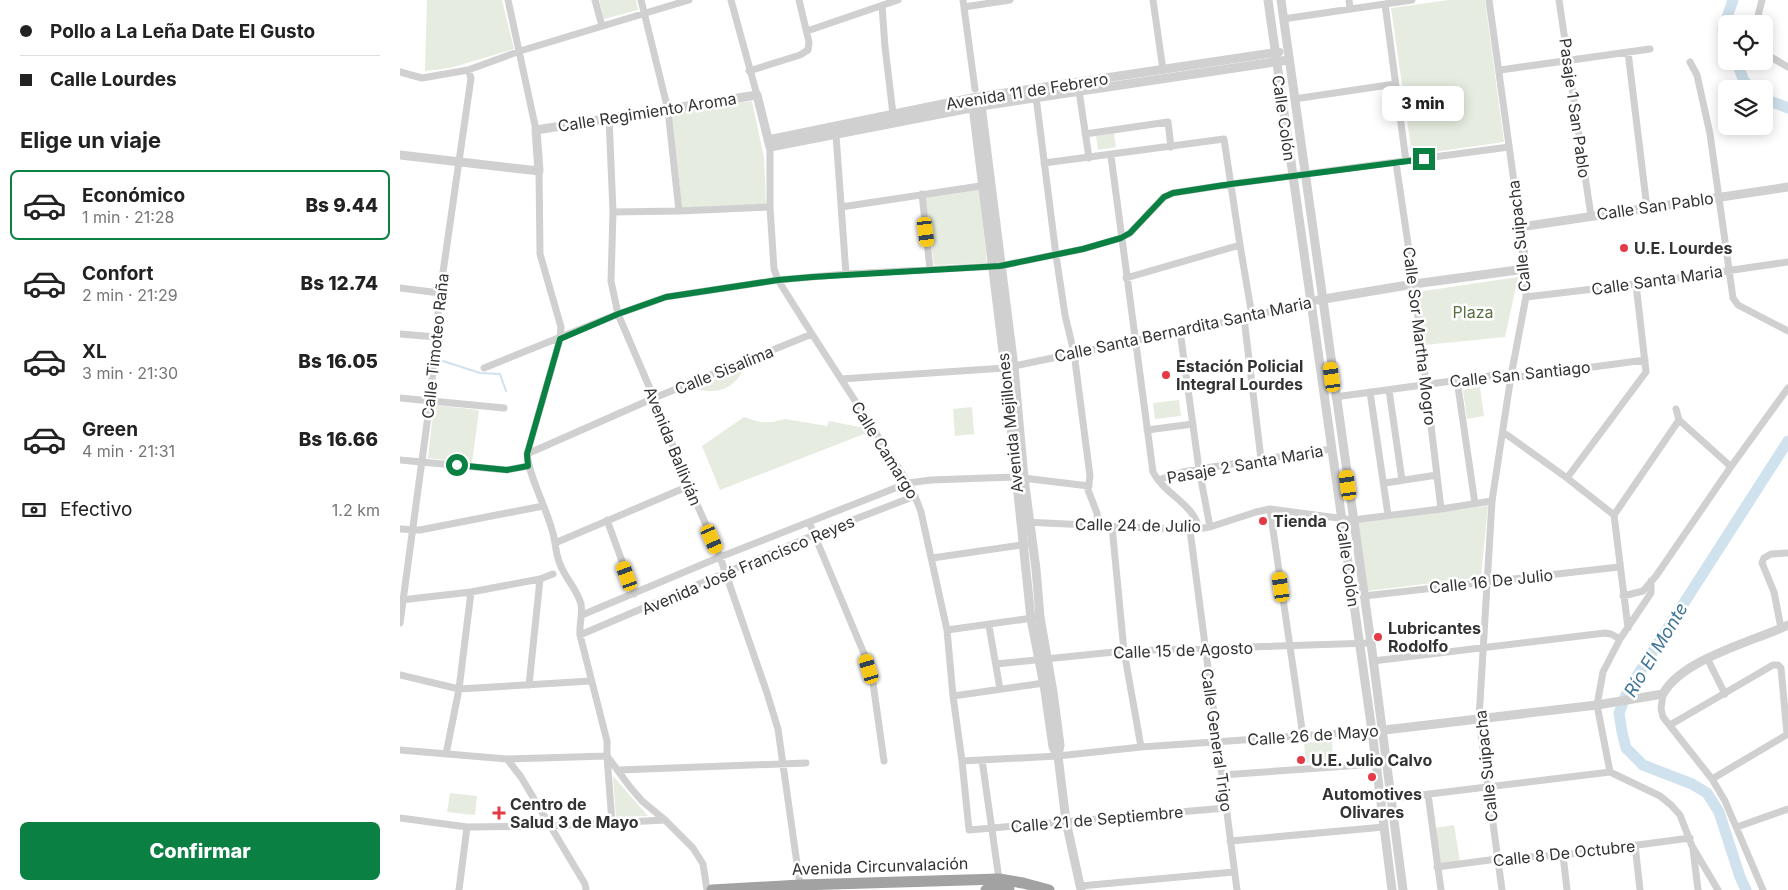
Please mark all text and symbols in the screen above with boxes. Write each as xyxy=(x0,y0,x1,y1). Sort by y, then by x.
map controls xyxy=(1718,15,1773,135)
button: locate xyxy=(1718,15,1773,70)
text: Pollo a La Leña Date El Gusto xyxy=(50,20,315,43)
street label: Pasaje 1 San Pablo xyxy=(1555,37,1595,179)
text: Calle Lourdes xyxy=(50,68,177,91)
street label: Avenida 11 de Febrero xyxy=(944,68,1110,114)
street label: Calle Colón xyxy=(1268,74,1300,162)
button: layers xyxy=(1718,80,1773,135)
callout: 3 min xyxy=(1383,86,1465,122)
street label: Calle Regimiento Aroma xyxy=(556,88,738,136)
text: 3 min xyxy=(1401,93,1445,113)
text: Elige un viaje xyxy=(20,127,161,153)
route end xyxy=(1413,148,1435,170)
street label: Calle Suipacha xyxy=(1503,179,1535,293)
icon: car xyxy=(22,183,67,228)
text: Económico xyxy=(82,184,185,207)
street label: Calle San Pablo xyxy=(1595,188,1715,224)
text: Bs 9.44 xyxy=(305,194,378,217)
text: 1 min · 21:28 xyxy=(82,207,175,227)
car xyxy=(916,216,935,248)
place label: U.E. Lourdes xyxy=(1634,238,1732,258)
marker: U.E. Lourdes xyxy=(1618,242,1630,254)
street label: Calle Sor Martha Mogro xyxy=(1399,246,1441,426)
icon: car xyxy=(22,261,67,306)
street label: Calle Santa Maria xyxy=(1590,261,1724,299)
text: Confort xyxy=(82,262,153,285)
text: Bs 12.74 xyxy=(301,272,378,295)
street label: Calle Timoteo Raña xyxy=(417,272,453,420)
text: 2 min · 21:29 xyxy=(82,285,178,305)
street label: Calle Santa Bernardita Santa Maria xyxy=(1053,292,1313,366)
park label: Plaza xyxy=(1453,302,1493,322)
icon: car xyxy=(22,339,67,384)
text: XL xyxy=(82,340,107,363)
street label: Calle Sisalima xyxy=(672,341,776,399)
text: Bs 16.05 xyxy=(298,350,378,373)
street label: Avenida Mejillones xyxy=(993,352,1027,494)
place label: Estación Policial Integral Lourdes xyxy=(1176,356,1303,394)
street label: Calle San Santiago xyxy=(1449,357,1591,391)
car xyxy=(1322,361,1341,393)
text: 3 min · 21:30 xyxy=(82,363,178,383)
marker: Estación Policial Integral Lourdes xyxy=(1160,369,1172,381)
street label: Avenida Ballivián xyxy=(640,383,706,509)
street label: Calle Camargo xyxy=(847,398,923,502)
icon: car xyxy=(22,417,67,462)
text: Green xyxy=(82,418,138,441)
text: Bs 16.66 xyxy=(299,428,378,451)
street label: Pasaje 2 Santa Maria xyxy=(1165,440,1325,488)
text: 4 min · 21:31 xyxy=(82,441,175,461)
route start xyxy=(446,454,468,476)
car xyxy=(1338,469,1357,501)
icon: cash xyxy=(20,496,48,524)
text: Efectivo xyxy=(60,498,132,521)
text: 1.2 km xyxy=(332,500,380,520)
street label: Avenida José Francisco Reyes xyxy=(639,511,857,619)
place label: Tienda xyxy=(1273,511,1327,531)
street label: Calle 24 de Julio xyxy=(1075,514,1201,536)
marker: Tienda xyxy=(1257,515,1269,527)
street label: Calle Colón xyxy=(1332,520,1364,608)
car xyxy=(699,522,724,556)
car xyxy=(614,559,639,593)
street label: Calle 16 De Julio xyxy=(1428,565,1554,597)
car xyxy=(1271,571,1290,603)
water label: Río El Monte xyxy=(1619,599,1692,701)
place label: Lubricantes Rodolfo xyxy=(1388,618,1481,656)
marker: Lubricantes Rodolfo xyxy=(1372,631,1384,643)
street label: Calle 15 de Agosto xyxy=(1113,638,1253,662)
car xyxy=(857,652,880,686)
street label: Calle General Trigo xyxy=(1197,667,1237,813)
street label: Calle Suipacha xyxy=(1470,709,1502,823)
street label: Calle 26 de Mayo xyxy=(1247,720,1379,750)
place label: U.E. Julio Calvo xyxy=(1311,750,1432,770)
marker: U.E. Julio Calvo xyxy=(1295,754,1307,766)
marker: Automotives Olivares xyxy=(1366,771,1378,783)
place label: Automotives Olivares xyxy=(1322,784,1422,822)
place label: Centro de Salud 3 de Mayo xyxy=(510,794,639,832)
street label: Calle 21 de Septiembre xyxy=(1010,801,1184,837)
marker: Centro de Salud 3 de Mayo xyxy=(492,806,506,820)
button: Confirmar xyxy=(20,822,380,880)
street label: Calle 8 De Octubre xyxy=(1492,836,1636,870)
street label: Avenida Circunvalación xyxy=(791,853,969,879)

